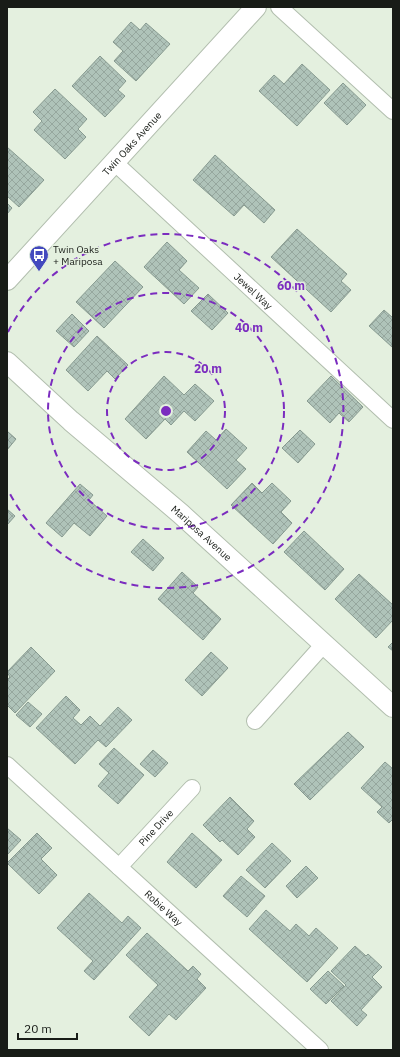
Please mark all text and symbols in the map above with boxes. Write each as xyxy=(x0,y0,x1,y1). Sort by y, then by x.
street label: Twin Oaks Avenue xyxy=(99,108,164,178)
place label: Twin Oaks + Mariposa xyxy=(53,243,103,268)
bus stop icon: Twin Oaks + Mariposa xyxy=(28,244,50,272)
street label: Jewel Way xyxy=(231,270,276,312)
text: 60 m xyxy=(277,278,305,293)
text: 40 m xyxy=(235,320,263,335)
text: 20 m xyxy=(194,361,222,376)
centre of rings xyxy=(159,404,173,418)
street label: Mariposa Avenue xyxy=(169,502,235,564)
street label: Pine Drive xyxy=(135,806,176,848)
street label: Robie Way xyxy=(142,887,186,928)
scale bar xyxy=(18,1015,77,1041)
text: 20 m xyxy=(24,1021,52,1036)

